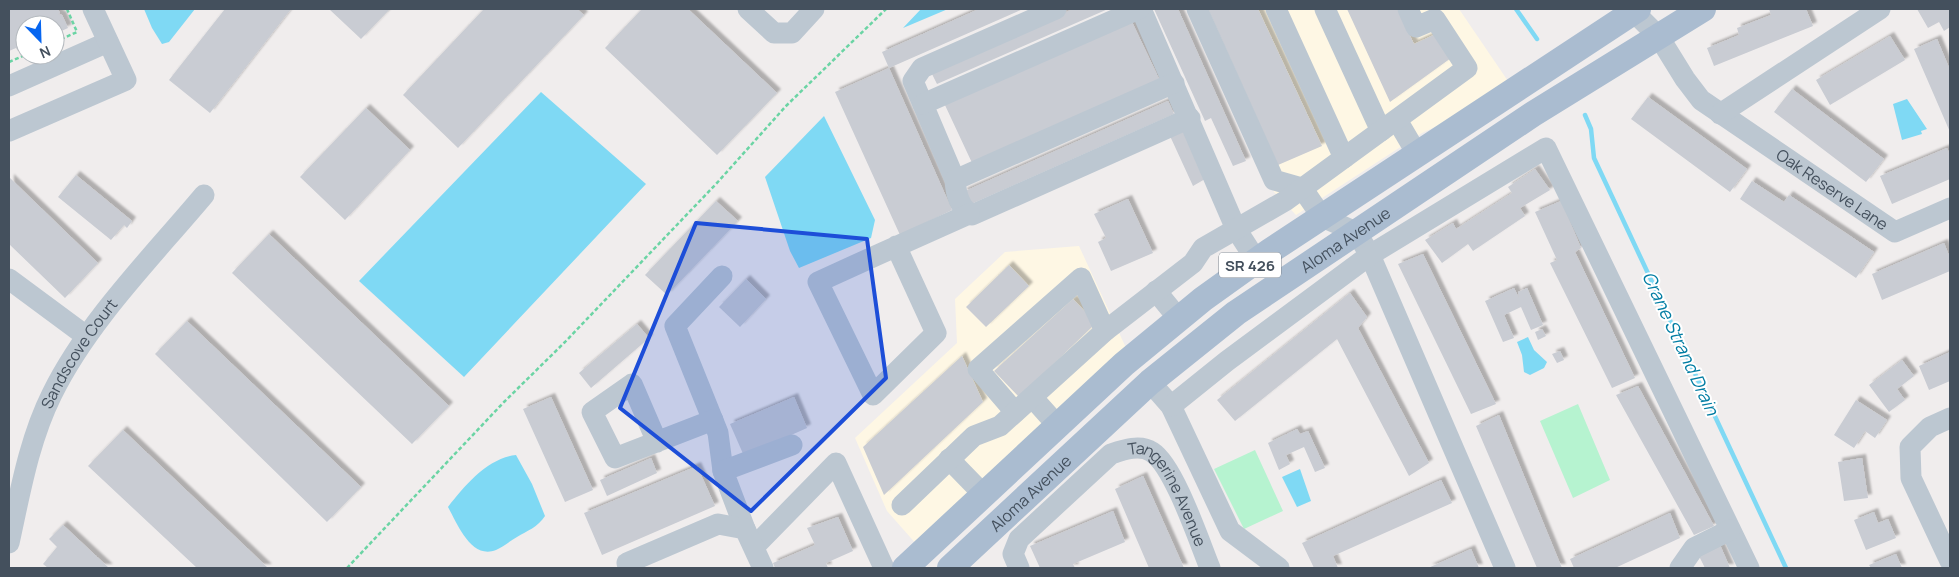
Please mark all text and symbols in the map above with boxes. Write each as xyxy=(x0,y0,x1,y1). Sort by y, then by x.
north arrow xyxy=(15,15,65,65)
text: N xyxy=(37,42,54,63)
street label: Oak Reserve Lane xyxy=(1772,143,1893,235)
street label: Aloma Avenue xyxy=(1296,202,1395,278)
road number: SR 426 xyxy=(1219,252,1281,278)
water label: Crane Strand Drain xyxy=(1637,267,1725,420)
street label: Sandscove Court xyxy=(36,294,122,412)
street label: Tangerine Avenue xyxy=(1126,437,1212,550)
street label: Aloma Avenue xyxy=(985,450,1076,537)

